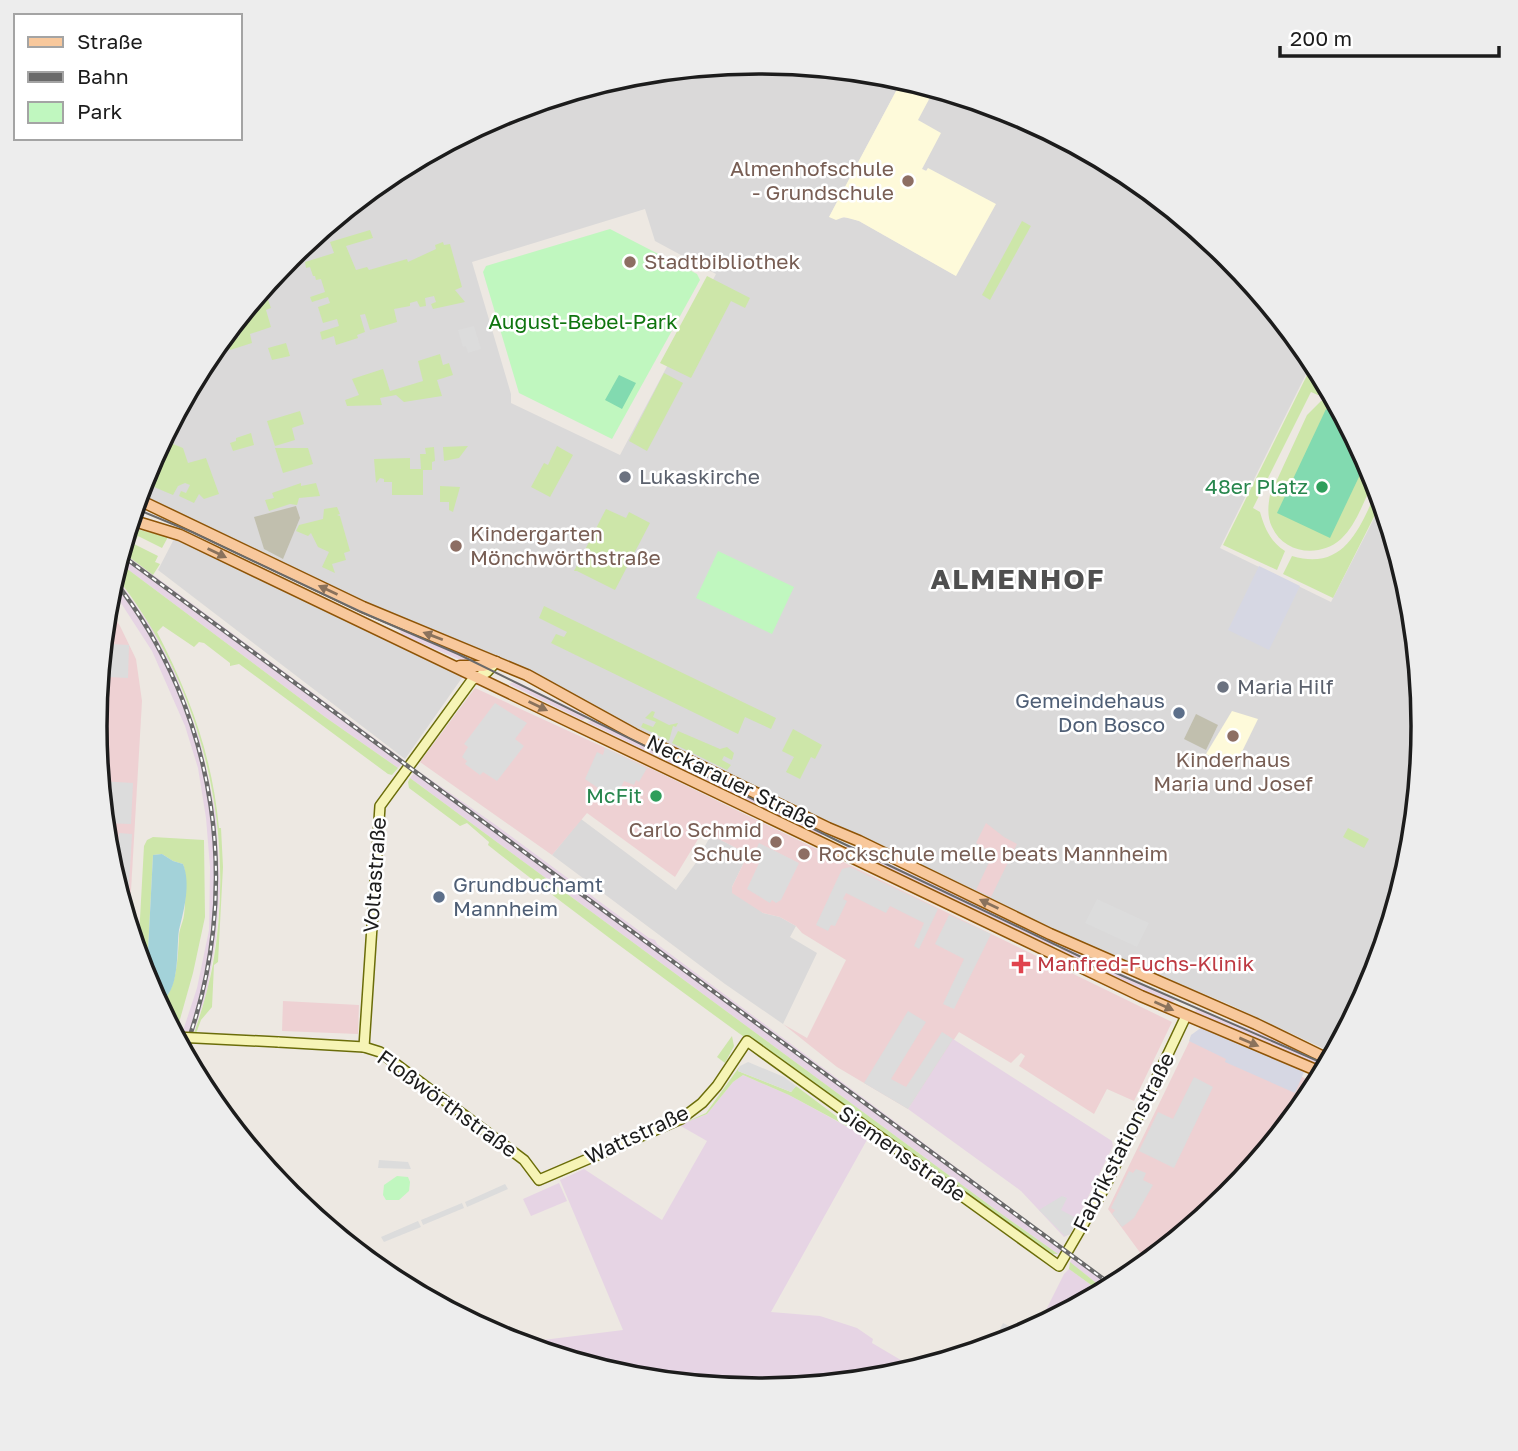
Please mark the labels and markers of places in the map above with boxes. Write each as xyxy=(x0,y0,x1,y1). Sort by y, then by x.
place label: Almenhofschule - Grundschule xyxy=(730,155,894,205)
marker: Almenhofschule - Grundschule xyxy=(900,173,916,189)
place label: Stadtbibliothek xyxy=(644,248,801,274)
marker: Stadtbibliothek xyxy=(622,254,638,270)
place label: Lukaskirche xyxy=(639,463,760,489)
marker: Lukaskirche xyxy=(617,469,633,485)
place label: 48er Platz xyxy=(1205,473,1308,499)
marker: 48er Platz xyxy=(1314,479,1330,495)
place label: Kindergarten Mönchwörthstraße xyxy=(470,520,661,570)
marker: Kindergarten Mönchwörthstraße xyxy=(448,538,464,554)
place label: Maria Hilf xyxy=(1237,673,1334,699)
marker: Maria Hilf xyxy=(1215,679,1231,695)
place label: Gemeindehaus Don Bosco xyxy=(1015,687,1165,737)
marker: Gemeindehaus Don Bosco xyxy=(1171,705,1187,721)
marker: Kinderhaus Maria und Josef xyxy=(1225,728,1241,744)
place label: Kinderhaus Maria und Josef xyxy=(1153,746,1313,796)
place label: McFit xyxy=(586,782,642,808)
marker: McFit xyxy=(648,788,664,804)
place label: Carlo Schmid Schule xyxy=(628,816,762,866)
marker: Carlo Schmid Schule xyxy=(768,834,784,850)
place label: Rockschule melle beats Mannheim xyxy=(818,840,1168,866)
marker: Rockschule melle beats Mannheim xyxy=(796,846,812,862)
place label: Grundbuchamt Mannheim xyxy=(453,871,603,921)
marker: Grundbuchamt Mannheim xyxy=(431,889,447,905)
place label: Manfred-Fuchs-Klinik xyxy=(1037,950,1254,976)
marker: Manfred-Fuchs-Klinik xyxy=(1011,954,1031,974)

